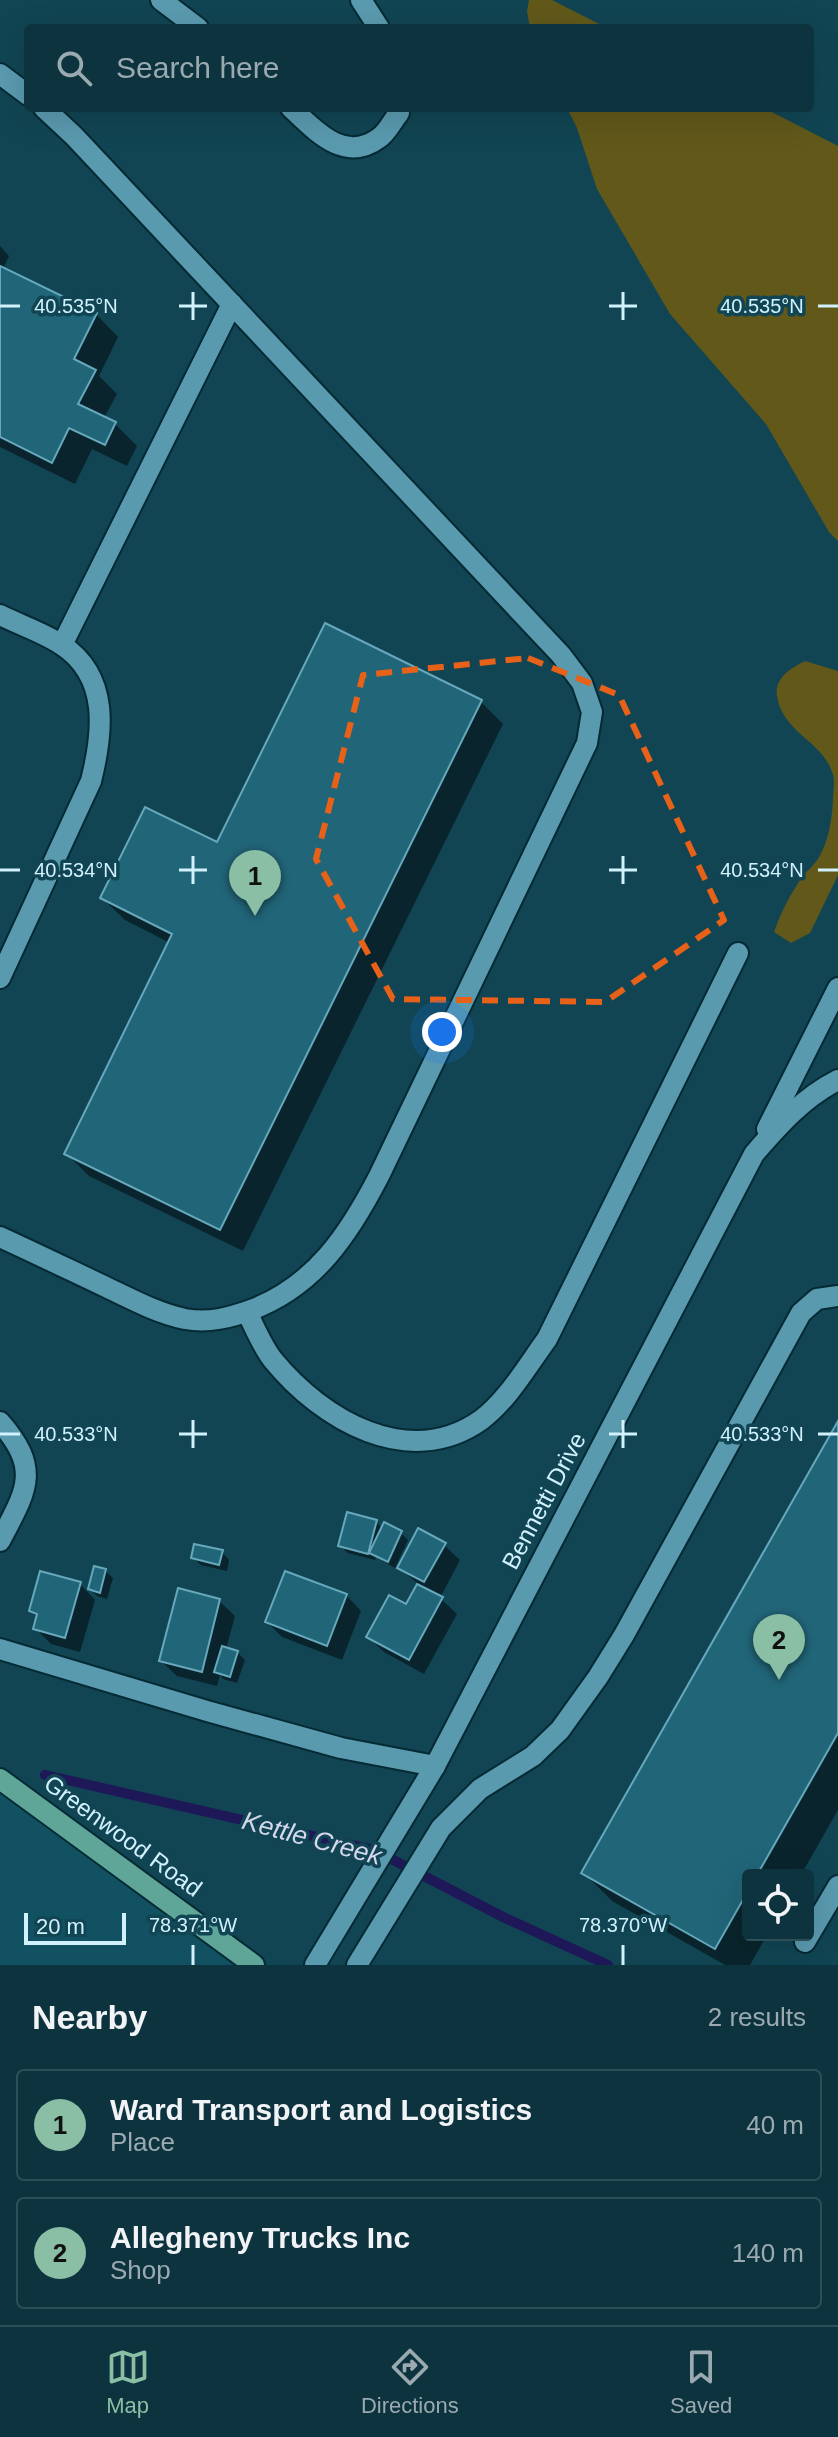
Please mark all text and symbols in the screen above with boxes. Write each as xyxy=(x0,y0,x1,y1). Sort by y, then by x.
search box xyxy=(24,24,814,112)
icon: search xyxy=(52,46,96,90)
text: Search here xyxy=(116,51,279,84)
text: 40.535°N xyxy=(34,295,118,317)
text: 40.535°N xyxy=(720,295,804,317)
pin: 1 xyxy=(229,850,281,916)
text: 40.534°N xyxy=(34,859,118,881)
text: 40.534°N xyxy=(720,859,804,881)
your location xyxy=(422,1012,462,1052)
text: 40.533°N xyxy=(34,1423,118,1445)
text: 40.533°N xyxy=(720,1423,804,1445)
street label: Bennetti Drive xyxy=(496,1428,591,1574)
pin: 2 xyxy=(753,1614,805,1680)
street label: Greenwood Road xyxy=(39,1769,207,1902)
water label: Kettle Creek xyxy=(239,1805,387,1872)
map controls xyxy=(742,1869,814,1941)
button: locate xyxy=(742,1869,814,1941)
scale bar xyxy=(24,1909,126,1945)
text: 20 m xyxy=(36,1914,85,1939)
text: 78.371°W xyxy=(149,1914,237,1936)
text: 78.370°W xyxy=(579,1914,667,1936)
text: Nearby xyxy=(32,1998,147,2036)
text: 2 results xyxy=(708,2002,806,2032)
text: Ward Transport and Logistics xyxy=(110,2093,532,2126)
text: 1 xyxy=(53,2110,67,2140)
text: 40 m xyxy=(746,2110,804,2140)
text: Place xyxy=(110,2127,175,2157)
text: Allegheny Trucks Inc xyxy=(110,2221,410,2254)
text: 2 xyxy=(53,2238,67,2268)
text: 140 m xyxy=(732,2238,804,2268)
text: Shop xyxy=(110,2255,171,2285)
tab: Map xyxy=(106,2345,150,2419)
tab: Directions xyxy=(361,2345,459,2419)
tab: Saved xyxy=(670,2345,732,2419)

